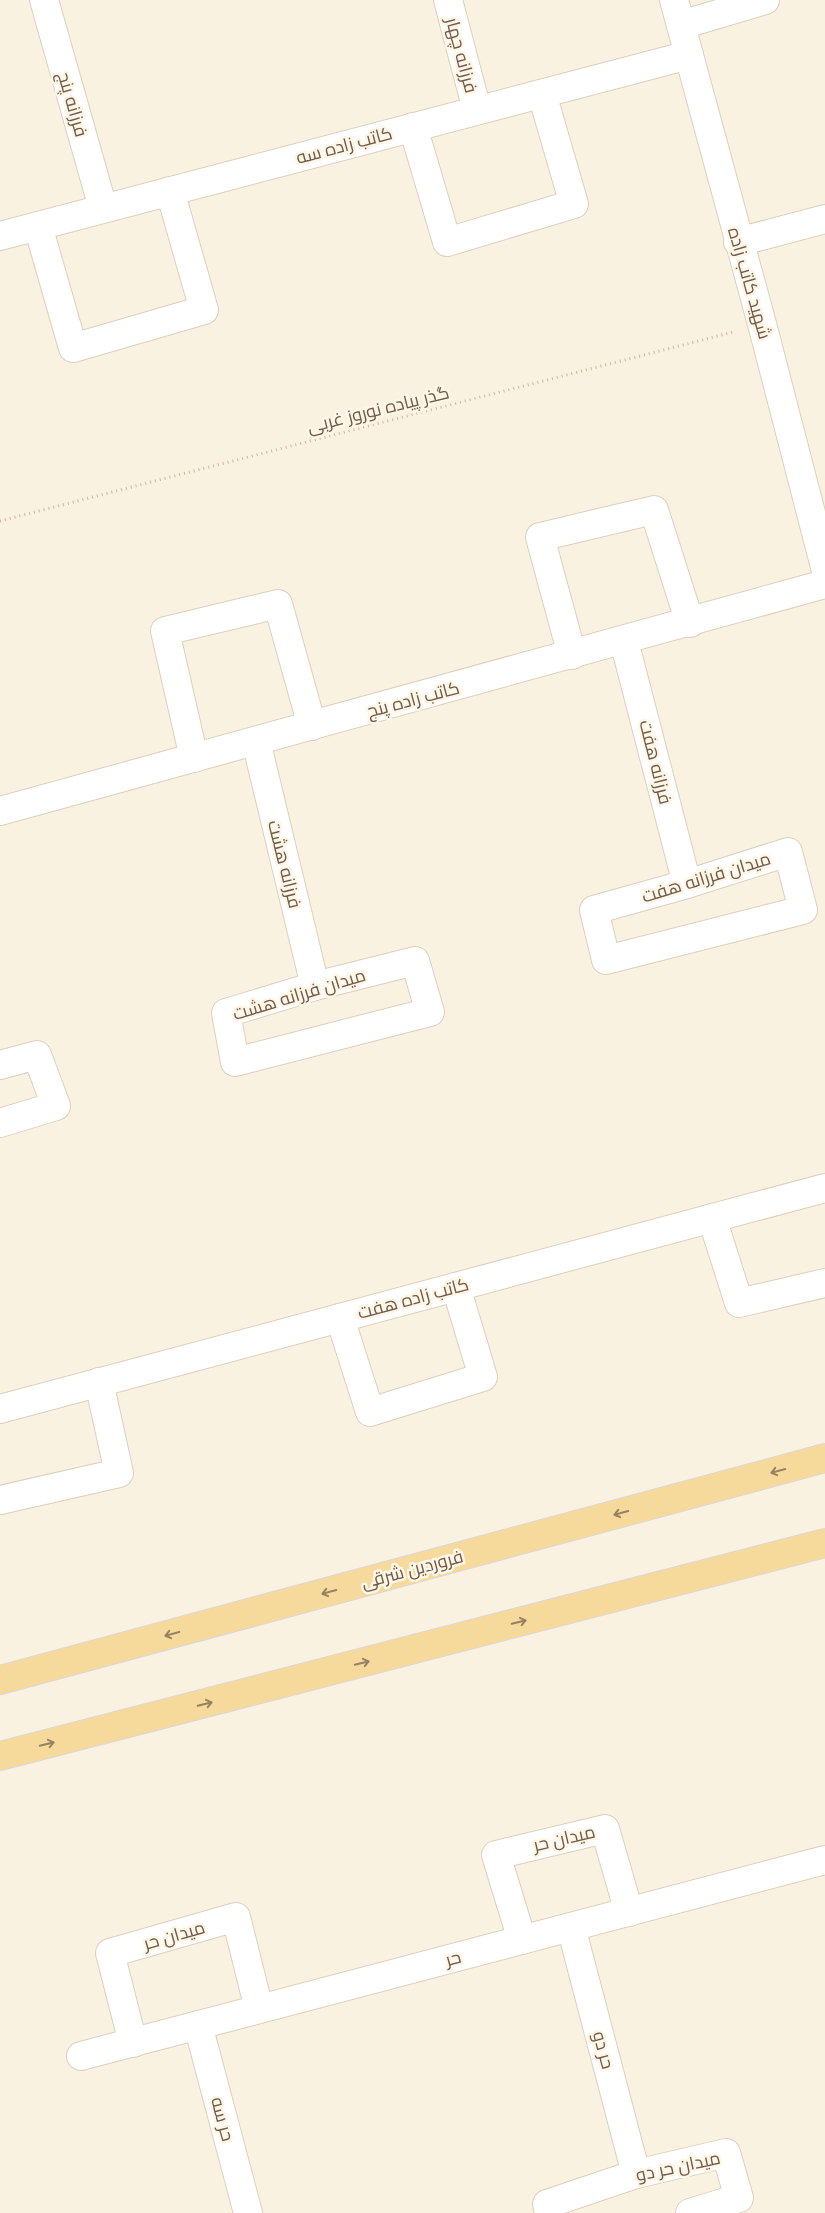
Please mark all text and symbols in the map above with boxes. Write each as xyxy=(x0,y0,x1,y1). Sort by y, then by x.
street label: فرزانه چهار xyxy=(440,14,482,96)
street label: فرزانه پنج xyxy=(52,69,92,140)
street label: کاتب زاده سه xyxy=(294,122,395,169)
street label: شهید کاتب زاده xyxy=(723,225,776,342)
street label: گذر پیاده نوروز غربی xyxy=(305,381,452,439)
street label: کاتب زاده پنج xyxy=(364,677,462,723)
street label: فرزانه هفت xyxy=(634,718,677,807)
street label: فرزانه هشت xyxy=(263,818,306,910)
street label: میدان فرزانه هفت xyxy=(639,847,773,908)
street label: میدان فرزانه هشت xyxy=(230,964,368,1025)
street label: کاتب زاده هفت xyxy=(355,1273,471,1324)
one-way arrow xyxy=(770,1467,786,1476)
one-way arrow xyxy=(613,1509,629,1518)
street label: فروردین شرقی xyxy=(359,1545,465,1594)
one-way arrow xyxy=(321,1587,337,1597)
one-way arrow xyxy=(511,1617,527,1626)
one-way arrow xyxy=(164,1630,180,1639)
one-way arrow xyxy=(353,1658,369,1667)
one-way arrow xyxy=(196,1698,212,1708)
one-way arrow xyxy=(39,1739,55,1748)
street label: میدان حر xyxy=(530,1821,597,1857)
street label: میدان حر xyxy=(140,1916,207,1955)
street label: حر xyxy=(442,1946,463,1971)
street label: حر دو xyxy=(588,2029,619,2071)
street label: حر سه xyxy=(206,2095,239,2144)
street label: میدان حر دو xyxy=(634,2147,722,2186)

